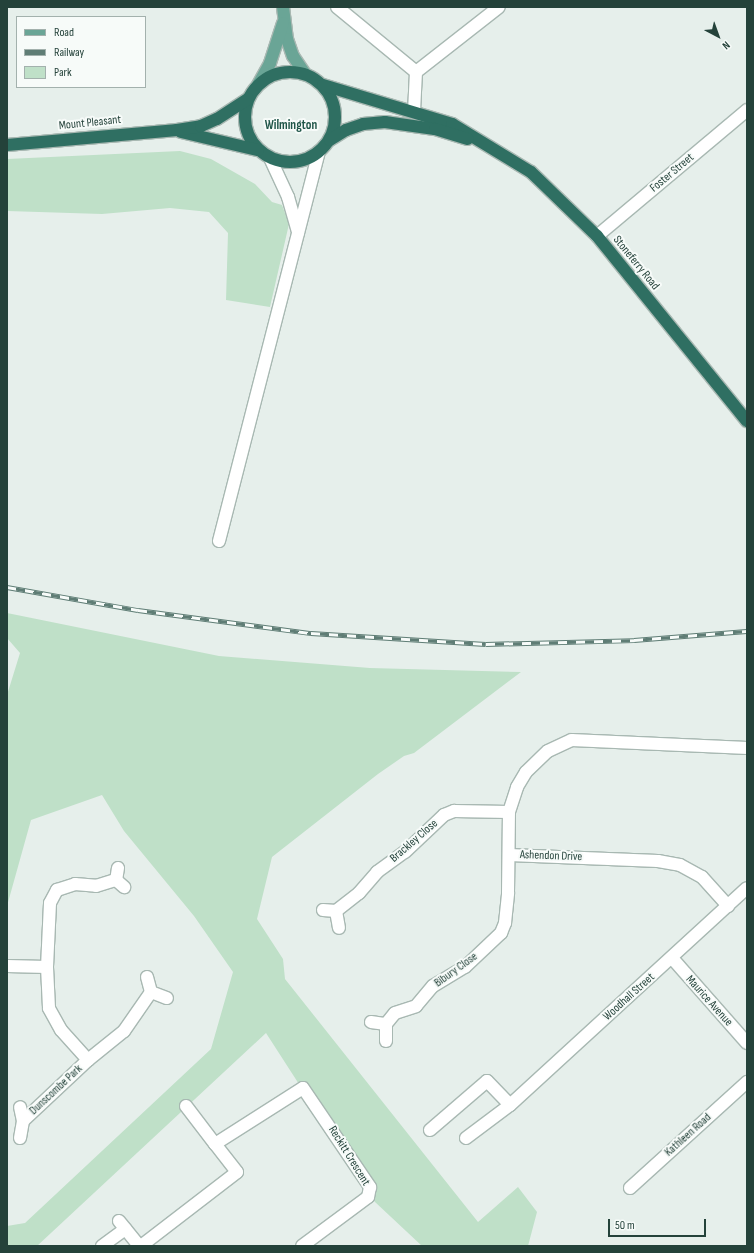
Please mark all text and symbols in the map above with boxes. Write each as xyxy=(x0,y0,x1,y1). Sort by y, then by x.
legend xyxy=(16,16,146,88)
north arrow xyxy=(698,16,738,56)
text: Road xyxy=(54,25,74,40)
text: N xyxy=(720,39,733,52)
text: Railway xyxy=(54,45,84,60)
text: Park xyxy=(54,65,72,80)
street label: Mount Pleasant xyxy=(58,113,122,133)
district label: Wilmington xyxy=(265,117,317,133)
street label: Foster Street xyxy=(647,151,697,195)
street label: Stoneferry Road xyxy=(610,233,662,293)
street label: Brackley Close xyxy=(387,816,441,866)
street label: Ashendon Drive xyxy=(519,848,583,864)
street label: Bibury Close xyxy=(432,950,480,990)
street label: Woodhall Street xyxy=(600,970,658,1024)
street label: Maurice Avenue xyxy=(682,973,736,1029)
street label: Dunscombe Park xyxy=(27,1062,85,1118)
street label: Kathleen Road xyxy=(662,1110,714,1160)
street label: Reckitt Crescent xyxy=(325,1123,373,1189)
scale bar xyxy=(610,1211,708,1237)
text: 50 m xyxy=(615,1218,635,1233)

